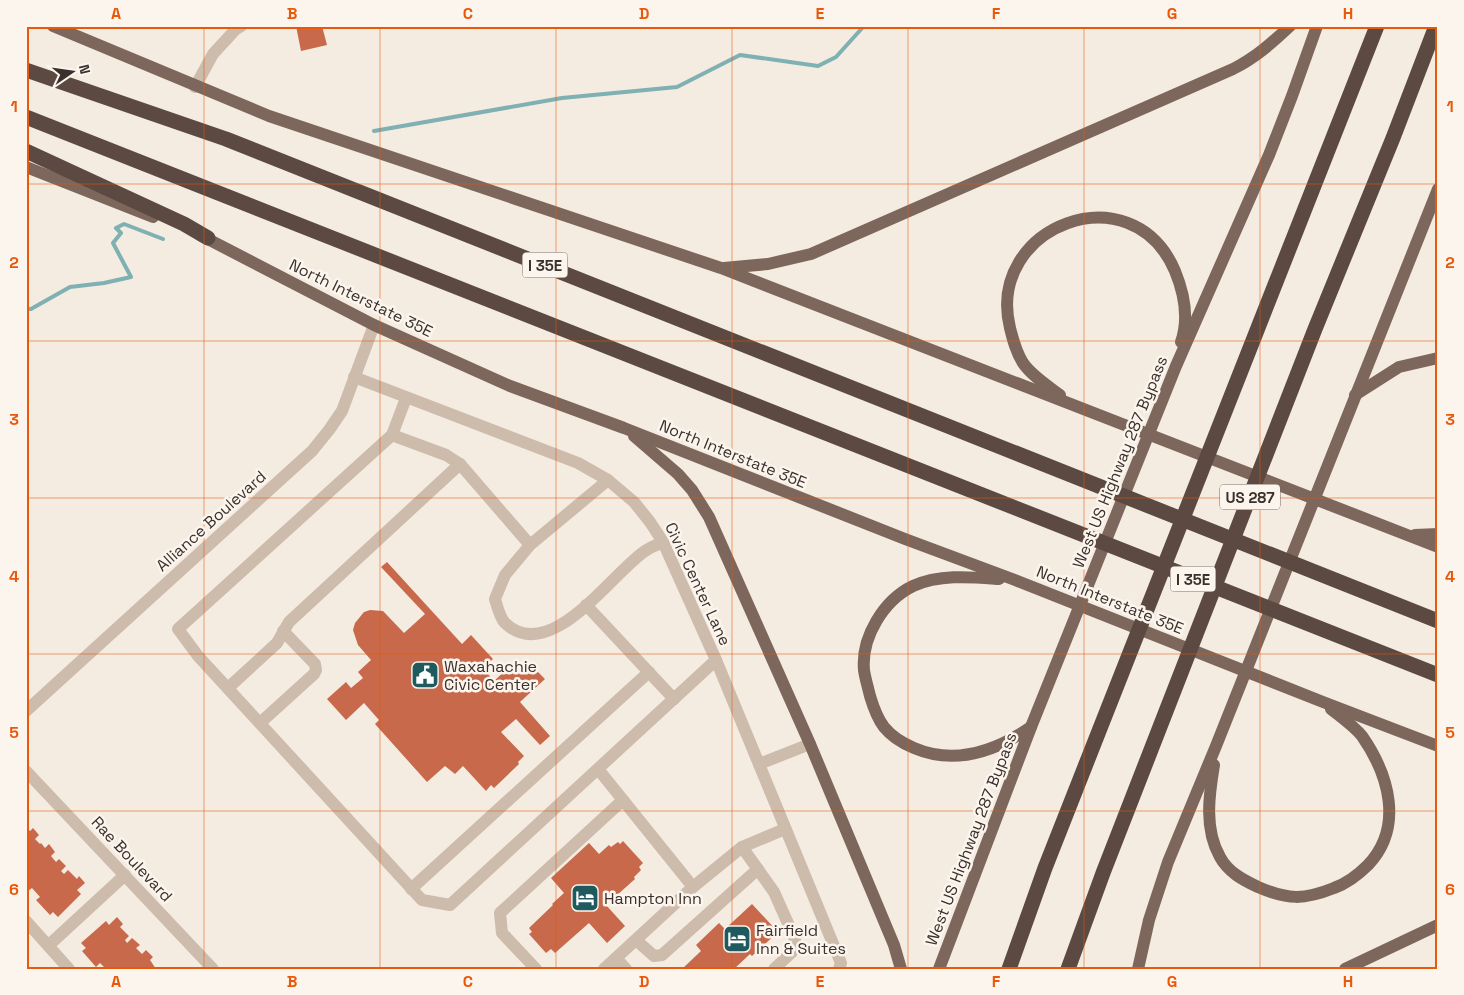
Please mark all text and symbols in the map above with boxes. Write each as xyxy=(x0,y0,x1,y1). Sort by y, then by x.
text: A xyxy=(111,3,121,24)
text: B xyxy=(287,3,297,24)
text: C xyxy=(463,3,473,24)
text: D xyxy=(639,3,649,24)
text: E xyxy=(816,3,825,24)
text: F xyxy=(992,3,1001,24)
text: G xyxy=(1167,3,1177,24)
text: H xyxy=(1343,3,1353,24)
north arrow xyxy=(48,48,98,98)
text: N xyxy=(75,62,94,76)
text: 1 xyxy=(10,96,18,117)
text: 1 xyxy=(1446,96,1454,117)
text: 2 xyxy=(9,252,19,273)
road number: I 35E xyxy=(522,252,568,278)
text: 2 xyxy=(1445,252,1455,273)
street label: North Interstate 35E xyxy=(286,254,436,342)
street label: West US Highway 287 Bypass xyxy=(1068,353,1172,571)
text: 3 xyxy=(9,409,19,430)
text: 3 xyxy=(1445,409,1455,430)
street label: North Interstate 35E xyxy=(656,415,810,493)
street label: Alliance Boulevard xyxy=(152,466,270,576)
road number: US 287 xyxy=(1220,484,1280,510)
street label: Civic Center Lane xyxy=(660,519,736,649)
street label: North Interstate 35E xyxy=(1033,561,1187,639)
text: 4 xyxy=(9,566,19,587)
road number: I 35E xyxy=(1170,566,1216,592)
text: 4 xyxy=(1445,566,1455,587)
place label: Waxahachie Civic Center xyxy=(444,656,537,695)
public building icon: Waxahachie Civic Center xyxy=(410,660,440,690)
text: 5 xyxy=(9,722,19,743)
text: 5 xyxy=(1445,722,1455,743)
street label: West US Highway 287 Bypass xyxy=(921,729,1021,949)
street label: Rae Boulevard xyxy=(87,812,177,906)
text: 6 xyxy=(9,879,19,900)
text: 6 xyxy=(1445,879,1455,900)
hotel icon: Hampton Inn xyxy=(570,883,600,913)
place label: Hampton Inn xyxy=(604,888,702,909)
place label: Fairfield Inn & Suites xyxy=(756,920,846,959)
hotel icon: Fairfield Inn & Suites xyxy=(722,924,752,954)
text: A xyxy=(111,971,121,992)
text: B xyxy=(287,971,297,992)
text: C xyxy=(463,971,473,992)
text: D xyxy=(639,971,649,992)
text: E xyxy=(816,971,825,992)
text: F xyxy=(992,971,1001,992)
text: G xyxy=(1167,971,1177,992)
text: H xyxy=(1343,971,1353,992)

